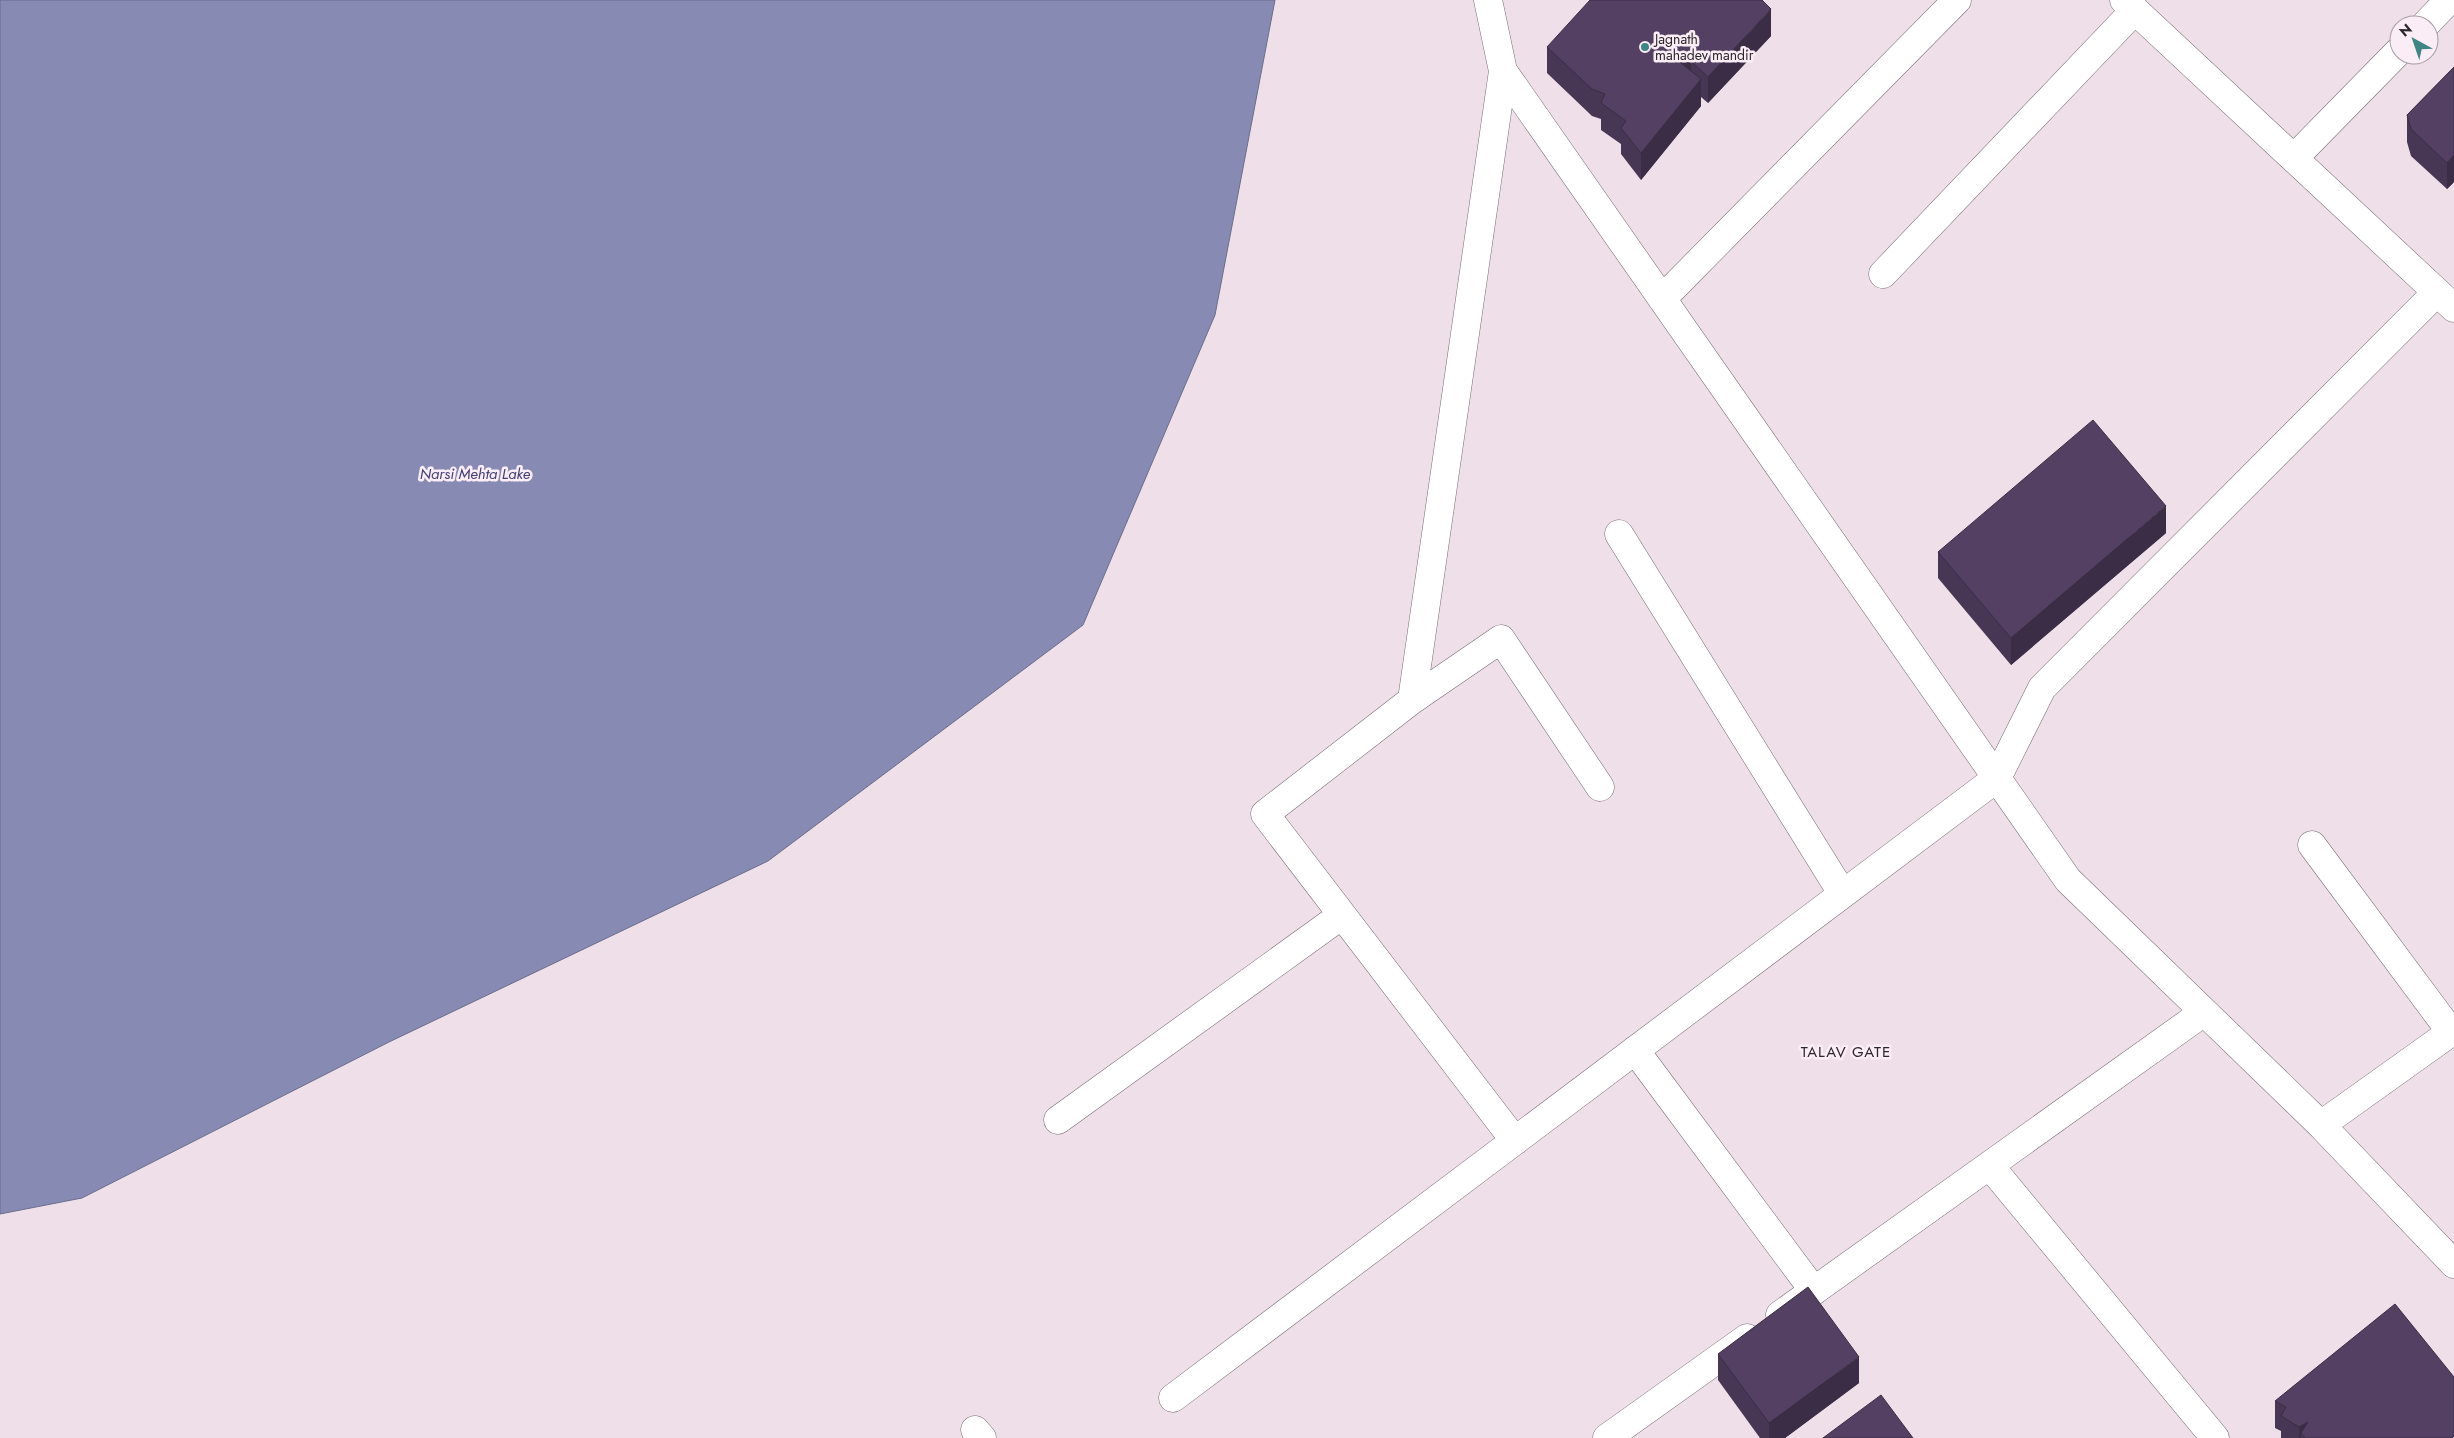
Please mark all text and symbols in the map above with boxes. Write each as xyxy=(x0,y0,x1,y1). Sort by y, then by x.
north arrow xyxy=(2389,15,2439,65)
text: N xyxy=(2395,19,2416,41)
place label: Jagnath mahadev mandir xyxy=(1653,29,1754,65)
marker: Jagnath mahadev mandir xyxy=(1639,41,1651,53)
water label: Narsi Mehta Lake xyxy=(420,463,531,485)
district label: TALAV GATE xyxy=(1801,1041,1891,1063)

